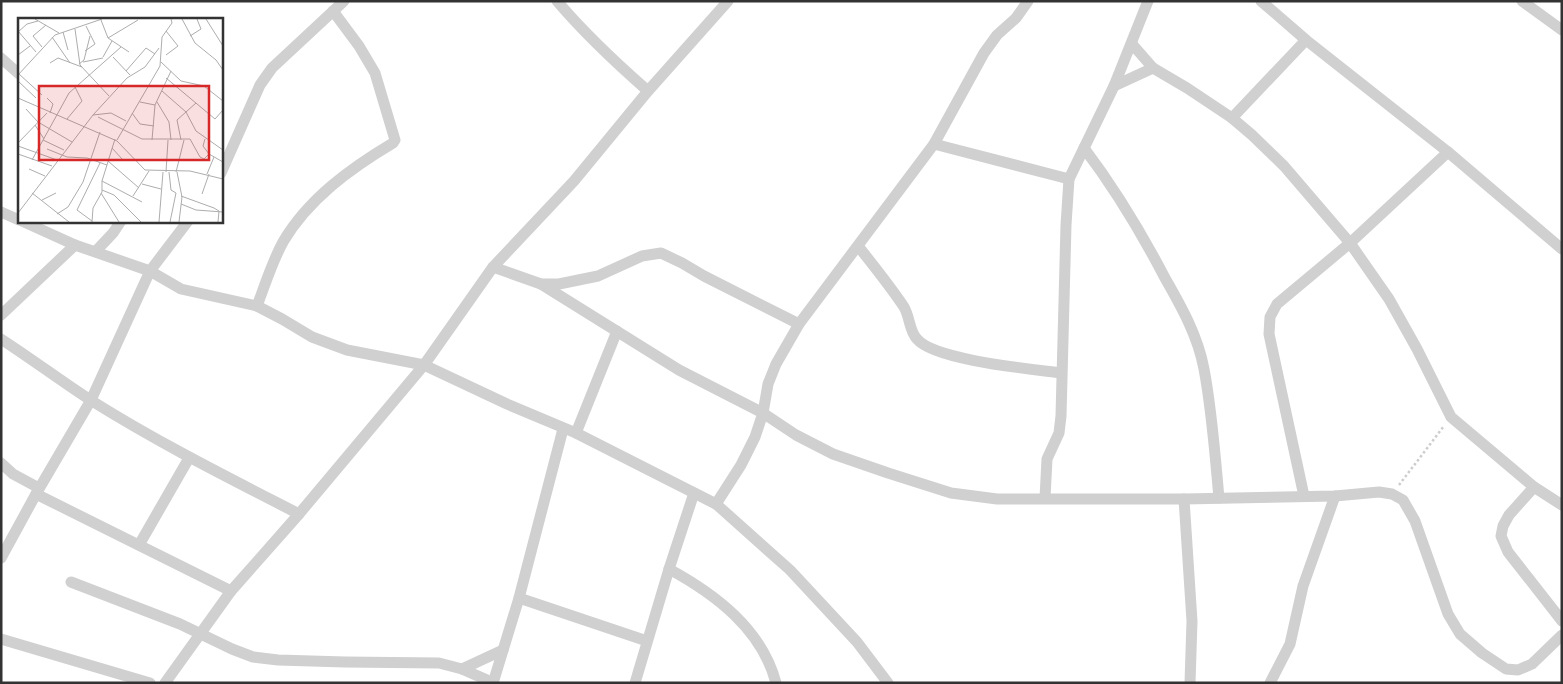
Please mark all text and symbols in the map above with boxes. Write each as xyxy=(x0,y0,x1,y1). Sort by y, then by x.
inset map xyxy=(18,18,222,222)

